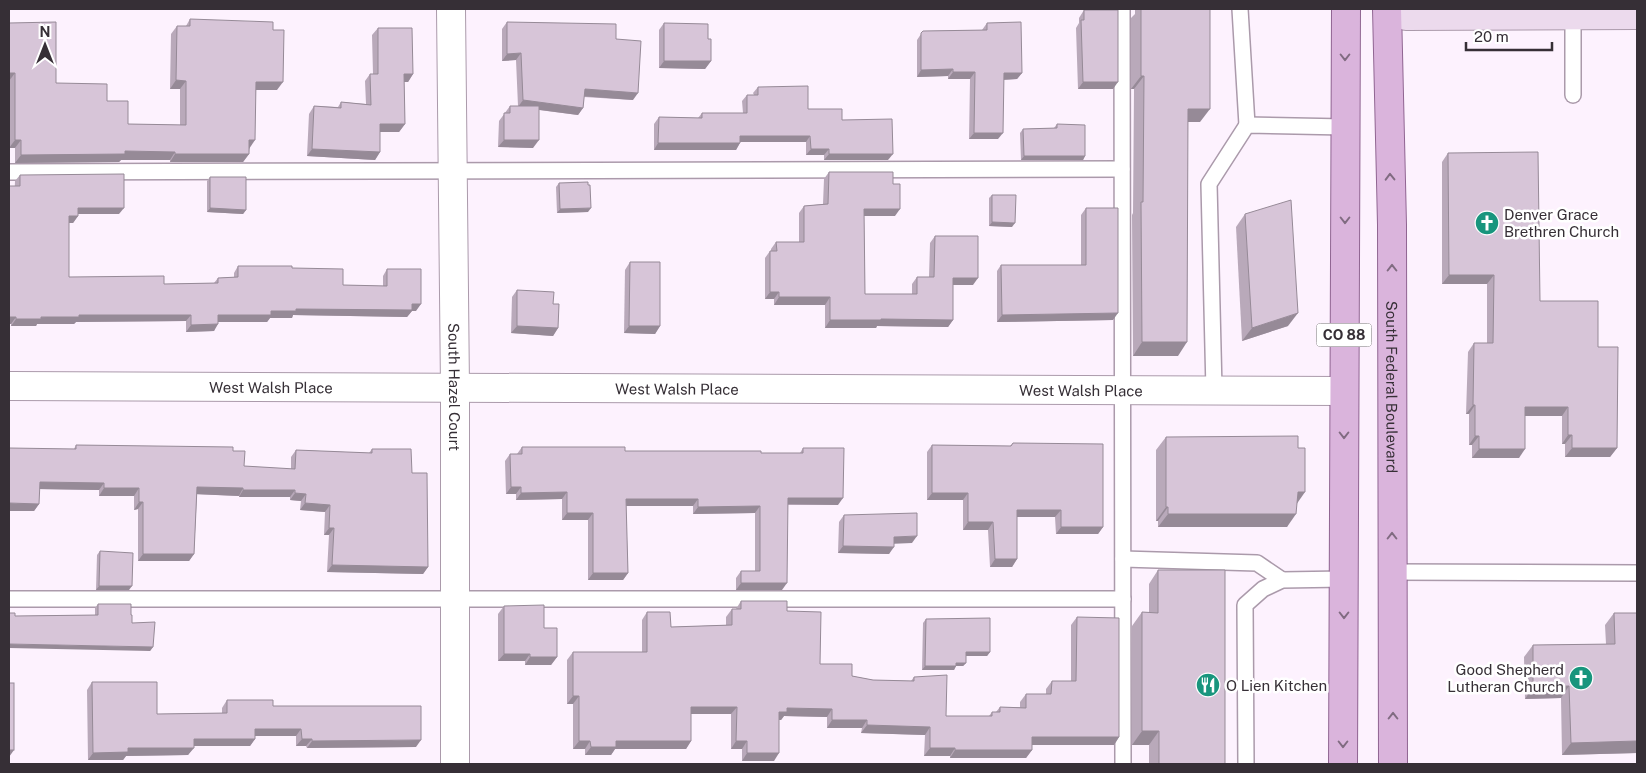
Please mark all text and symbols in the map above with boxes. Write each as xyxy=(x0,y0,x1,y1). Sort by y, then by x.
north arrow xyxy=(20,20,70,70)
scale bar xyxy=(1466,20,1552,52)
text: N xyxy=(40,24,50,40)
text: 20 m xyxy=(1474,28,1509,45)
one-way arrow xyxy=(1340,54,1350,62)
one-way arrow xyxy=(1385,172,1396,180)
place label: Denver Grace Brethren Church xyxy=(1504,206,1619,240)
church icon: Denver Grace Brethren Church xyxy=(1474,210,1500,236)
one-way arrow xyxy=(1340,216,1350,224)
one-way arrow xyxy=(1387,264,1397,272)
street label: South Federal Boulevard xyxy=(1384,301,1401,473)
street label: South Hazel Court xyxy=(446,323,464,451)
road number: CO 88 xyxy=(1316,324,1372,346)
street label: West Walsh Place xyxy=(209,378,333,396)
street label: West Walsh Place xyxy=(615,380,739,397)
street label: West Walsh Place xyxy=(1019,381,1143,399)
one-way arrow xyxy=(1339,432,1349,439)
one-way arrow xyxy=(1387,531,1397,539)
one-way arrow xyxy=(1338,611,1349,619)
place label: Good Shepherd Lutheran Church xyxy=(1447,661,1564,695)
church icon: Good Shepherd Lutheran Church xyxy=(1568,665,1594,691)
restaurant icon: O Lien Kitchen xyxy=(1195,672,1221,698)
place label: O Lien Kitchen xyxy=(1226,677,1327,694)
one-way arrow xyxy=(1388,711,1398,719)
one-way arrow xyxy=(1338,741,1348,749)

